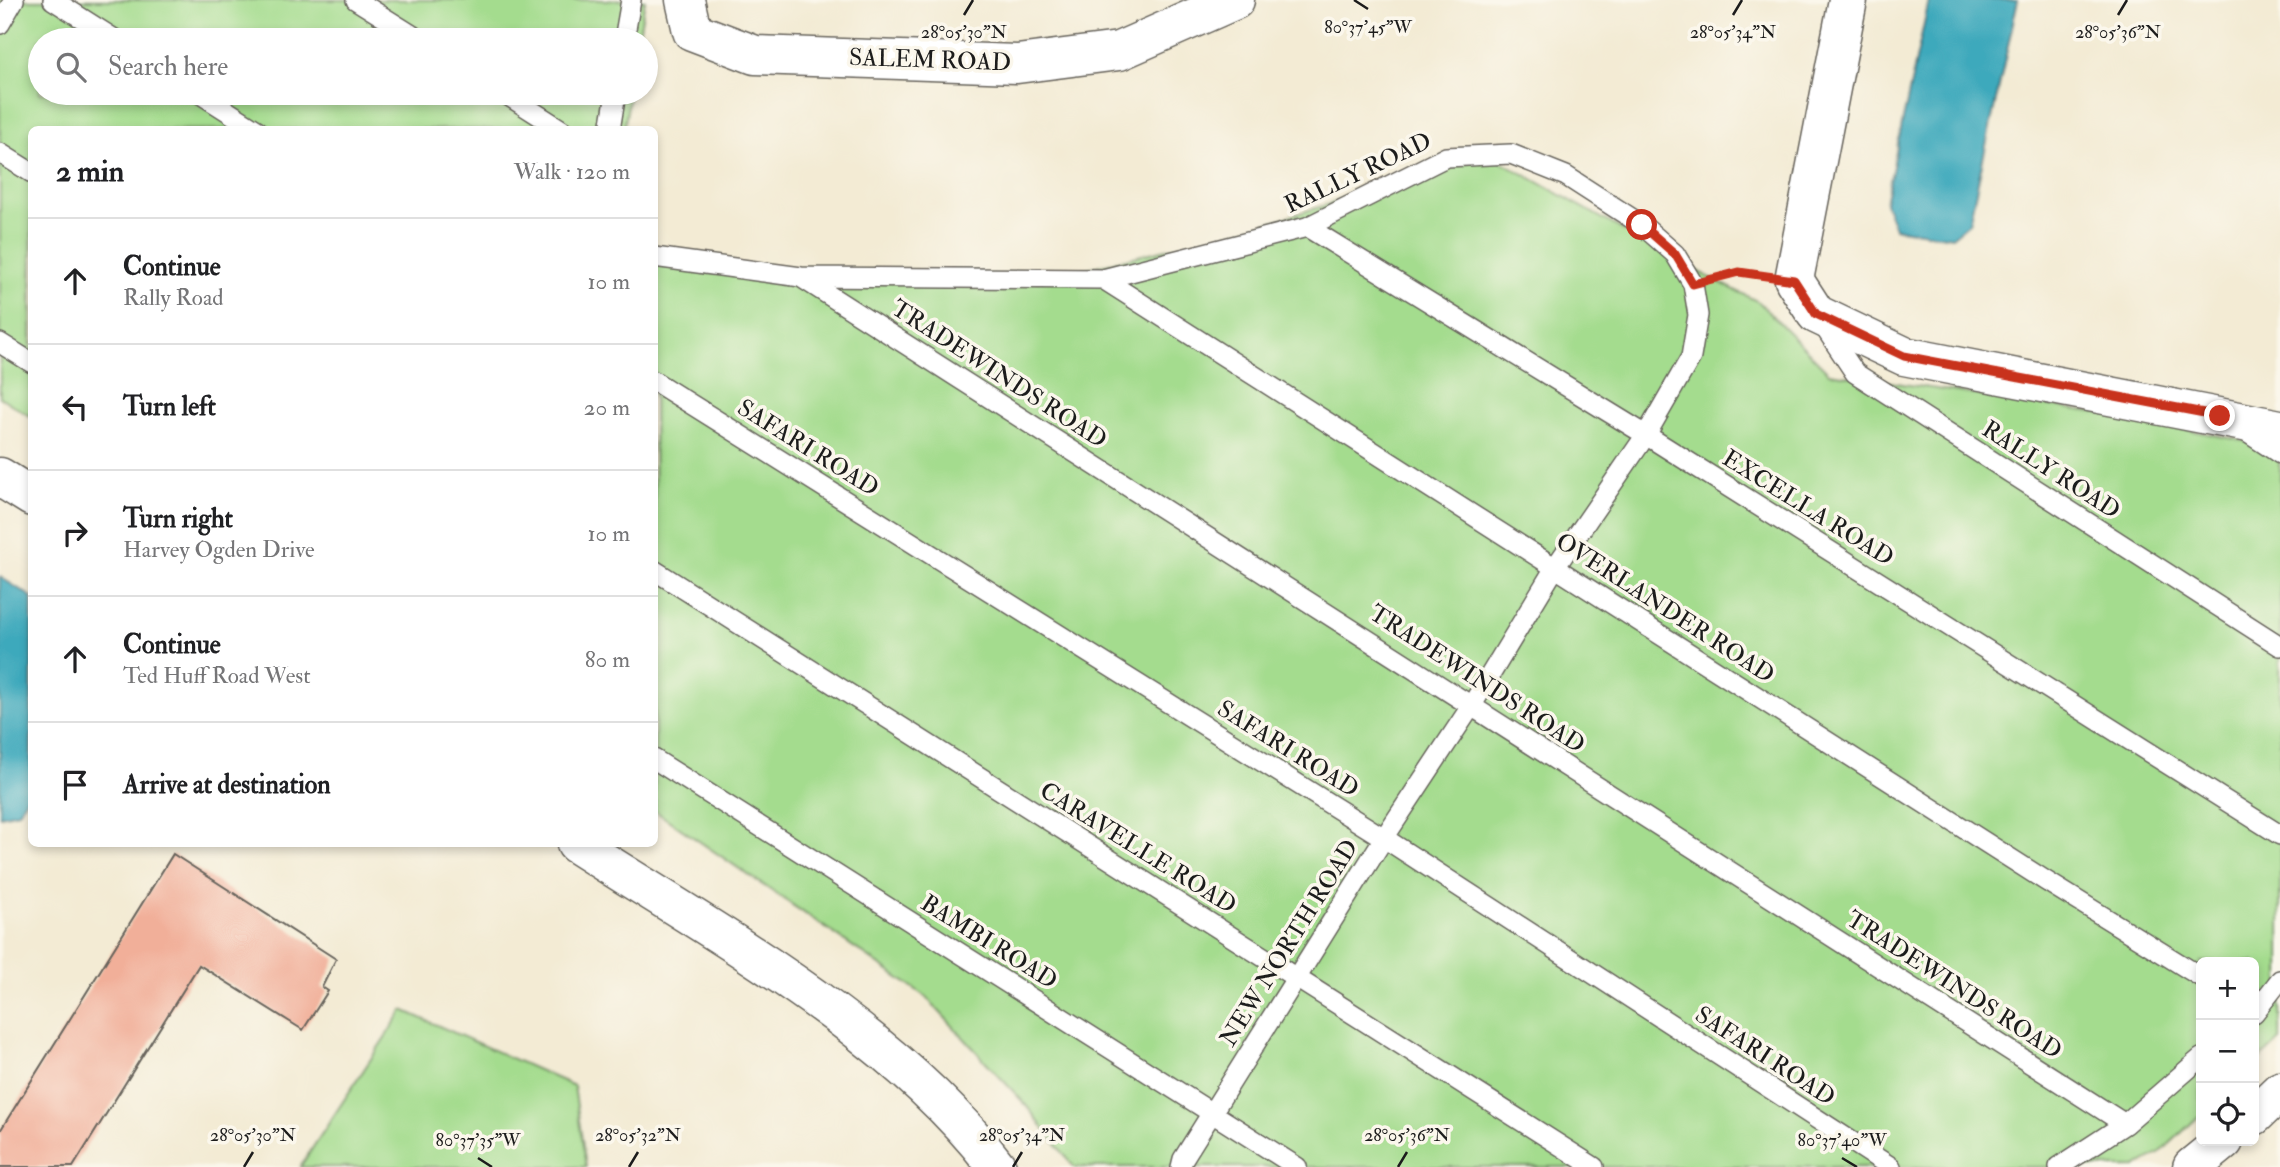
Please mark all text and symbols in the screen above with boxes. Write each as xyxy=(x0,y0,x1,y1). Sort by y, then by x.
text: 80°37'45"W xyxy=(1324,16,1412,39)
text: 28°05'30"N xyxy=(921,21,1007,44)
text: 28°05'34"N xyxy=(1690,21,1776,44)
text: 28°05'36"N xyxy=(2075,21,2161,44)
search box xyxy=(28,28,658,105)
street label: SALEM ROAD xyxy=(848,42,1012,78)
icon: search xyxy=(52,48,90,86)
text: Search here xyxy=(108,51,228,83)
street label: RALLY ROAD xyxy=(1280,125,1436,221)
text: 2 min xyxy=(56,153,124,190)
text: Walk · 120 m xyxy=(514,157,630,186)
route start xyxy=(1626,209,1657,240)
text: Continue xyxy=(123,251,221,283)
icon: ahead xyxy=(56,262,94,300)
text: 10 m xyxy=(587,267,630,296)
text: Rally Road xyxy=(123,283,224,312)
street label: TRADEWINDS ROAD xyxy=(885,293,1113,455)
icon: left xyxy=(56,388,94,426)
text: Turn left xyxy=(123,391,216,423)
street label: SAFARI ROAD xyxy=(732,392,884,504)
text: 20 m xyxy=(584,393,630,422)
route end xyxy=(2204,400,2235,431)
street label: RALLY ROAD xyxy=(1976,414,2126,526)
street label: EXCELLA ROAD xyxy=(1717,443,1899,573)
text: Turn right xyxy=(123,503,233,535)
icon: right xyxy=(56,514,94,552)
text: 10 m xyxy=(587,519,630,548)
street label: OVERLANDER ROAD xyxy=(1550,526,1780,690)
text: Harvey Ogden Drive xyxy=(123,535,315,564)
street label: TRADEWINDS ROAD xyxy=(1363,598,1591,760)
text: Continue xyxy=(123,629,221,661)
icon: ahead xyxy=(56,640,94,678)
text: 80 m xyxy=(585,645,630,674)
text: Ted Huff Road West xyxy=(123,661,311,690)
street label: SAFARI ROAD xyxy=(1212,693,1364,805)
icon: arrive xyxy=(56,766,94,804)
text: Arrive at destination xyxy=(123,769,331,801)
street label: CARAVELLE ROAD xyxy=(1034,775,1242,921)
street label: NEW NORTH ROAD xyxy=(1213,834,1365,1052)
street label: BAMBI ROAD xyxy=(915,888,1063,996)
street label: TRADEWINDS ROAD xyxy=(1840,904,2068,1066)
map controls xyxy=(2196,957,2259,1146)
button: + xyxy=(2196,957,2259,1020)
street label: SAFARI ROAD xyxy=(1689,999,1841,1113)
button: − xyxy=(2196,1020,2259,1083)
button: locate xyxy=(2196,1083,2259,1146)
text: 28°05'30"N xyxy=(210,1124,296,1147)
text: 28°05'32"N xyxy=(595,1124,681,1147)
text: 28°05'34"N xyxy=(979,1124,1065,1147)
text: 28°05'36"N xyxy=(1364,1124,1450,1147)
text: 80°37'35"W xyxy=(436,1129,521,1152)
text: 80°37'40"W xyxy=(1798,1129,1887,1152)

